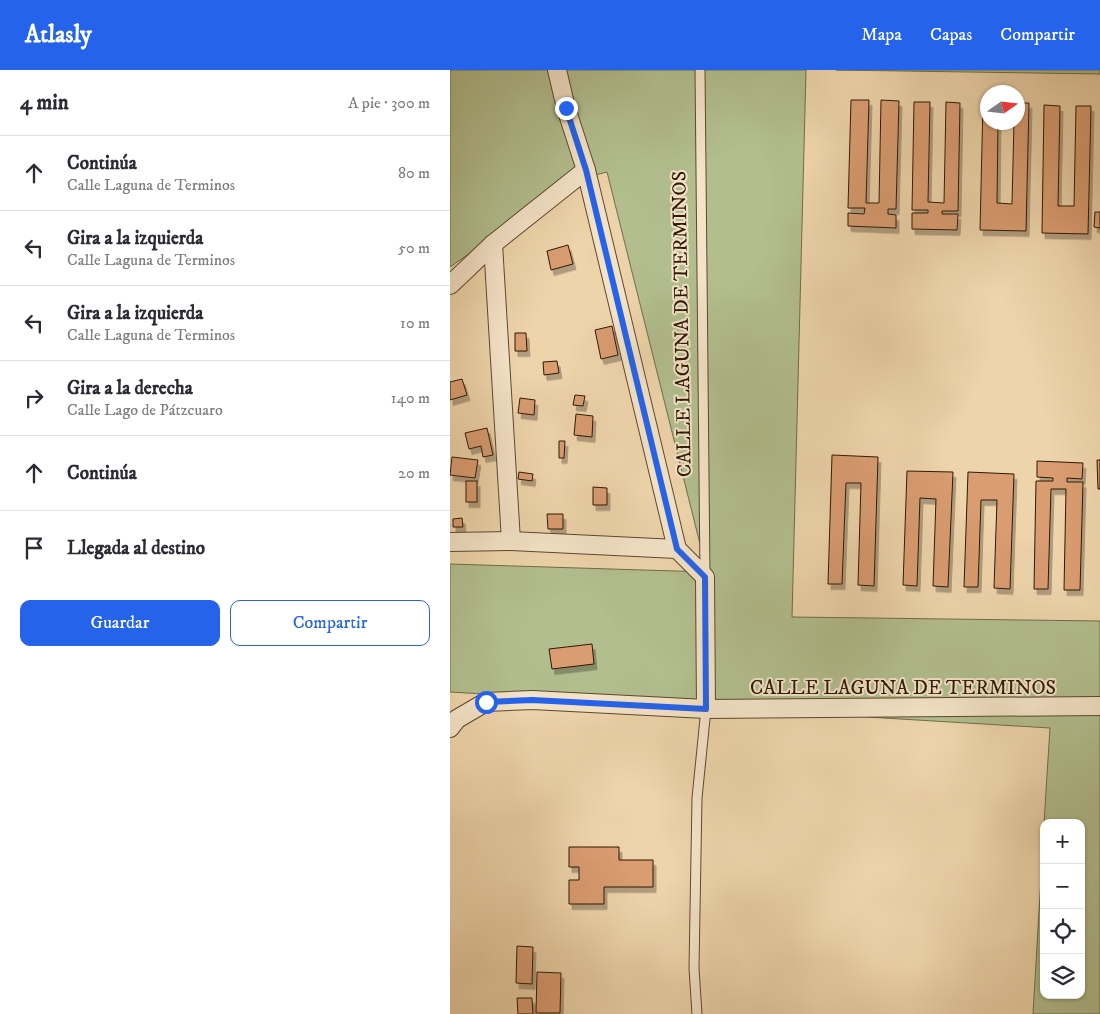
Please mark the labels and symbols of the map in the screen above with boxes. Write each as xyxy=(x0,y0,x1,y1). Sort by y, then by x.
north arrow xyxy=(980,85,1025,130)
route end xyxy=(555,97,578,120)
street label: CALLE LAGUNA DE TERMINOS xyxy=(667,171,698,477)
street label: CALLE LAGUNA DE TERMINOS xyxy=(750,676,1056,701)
route start xyxy=(475,691,498,714)

